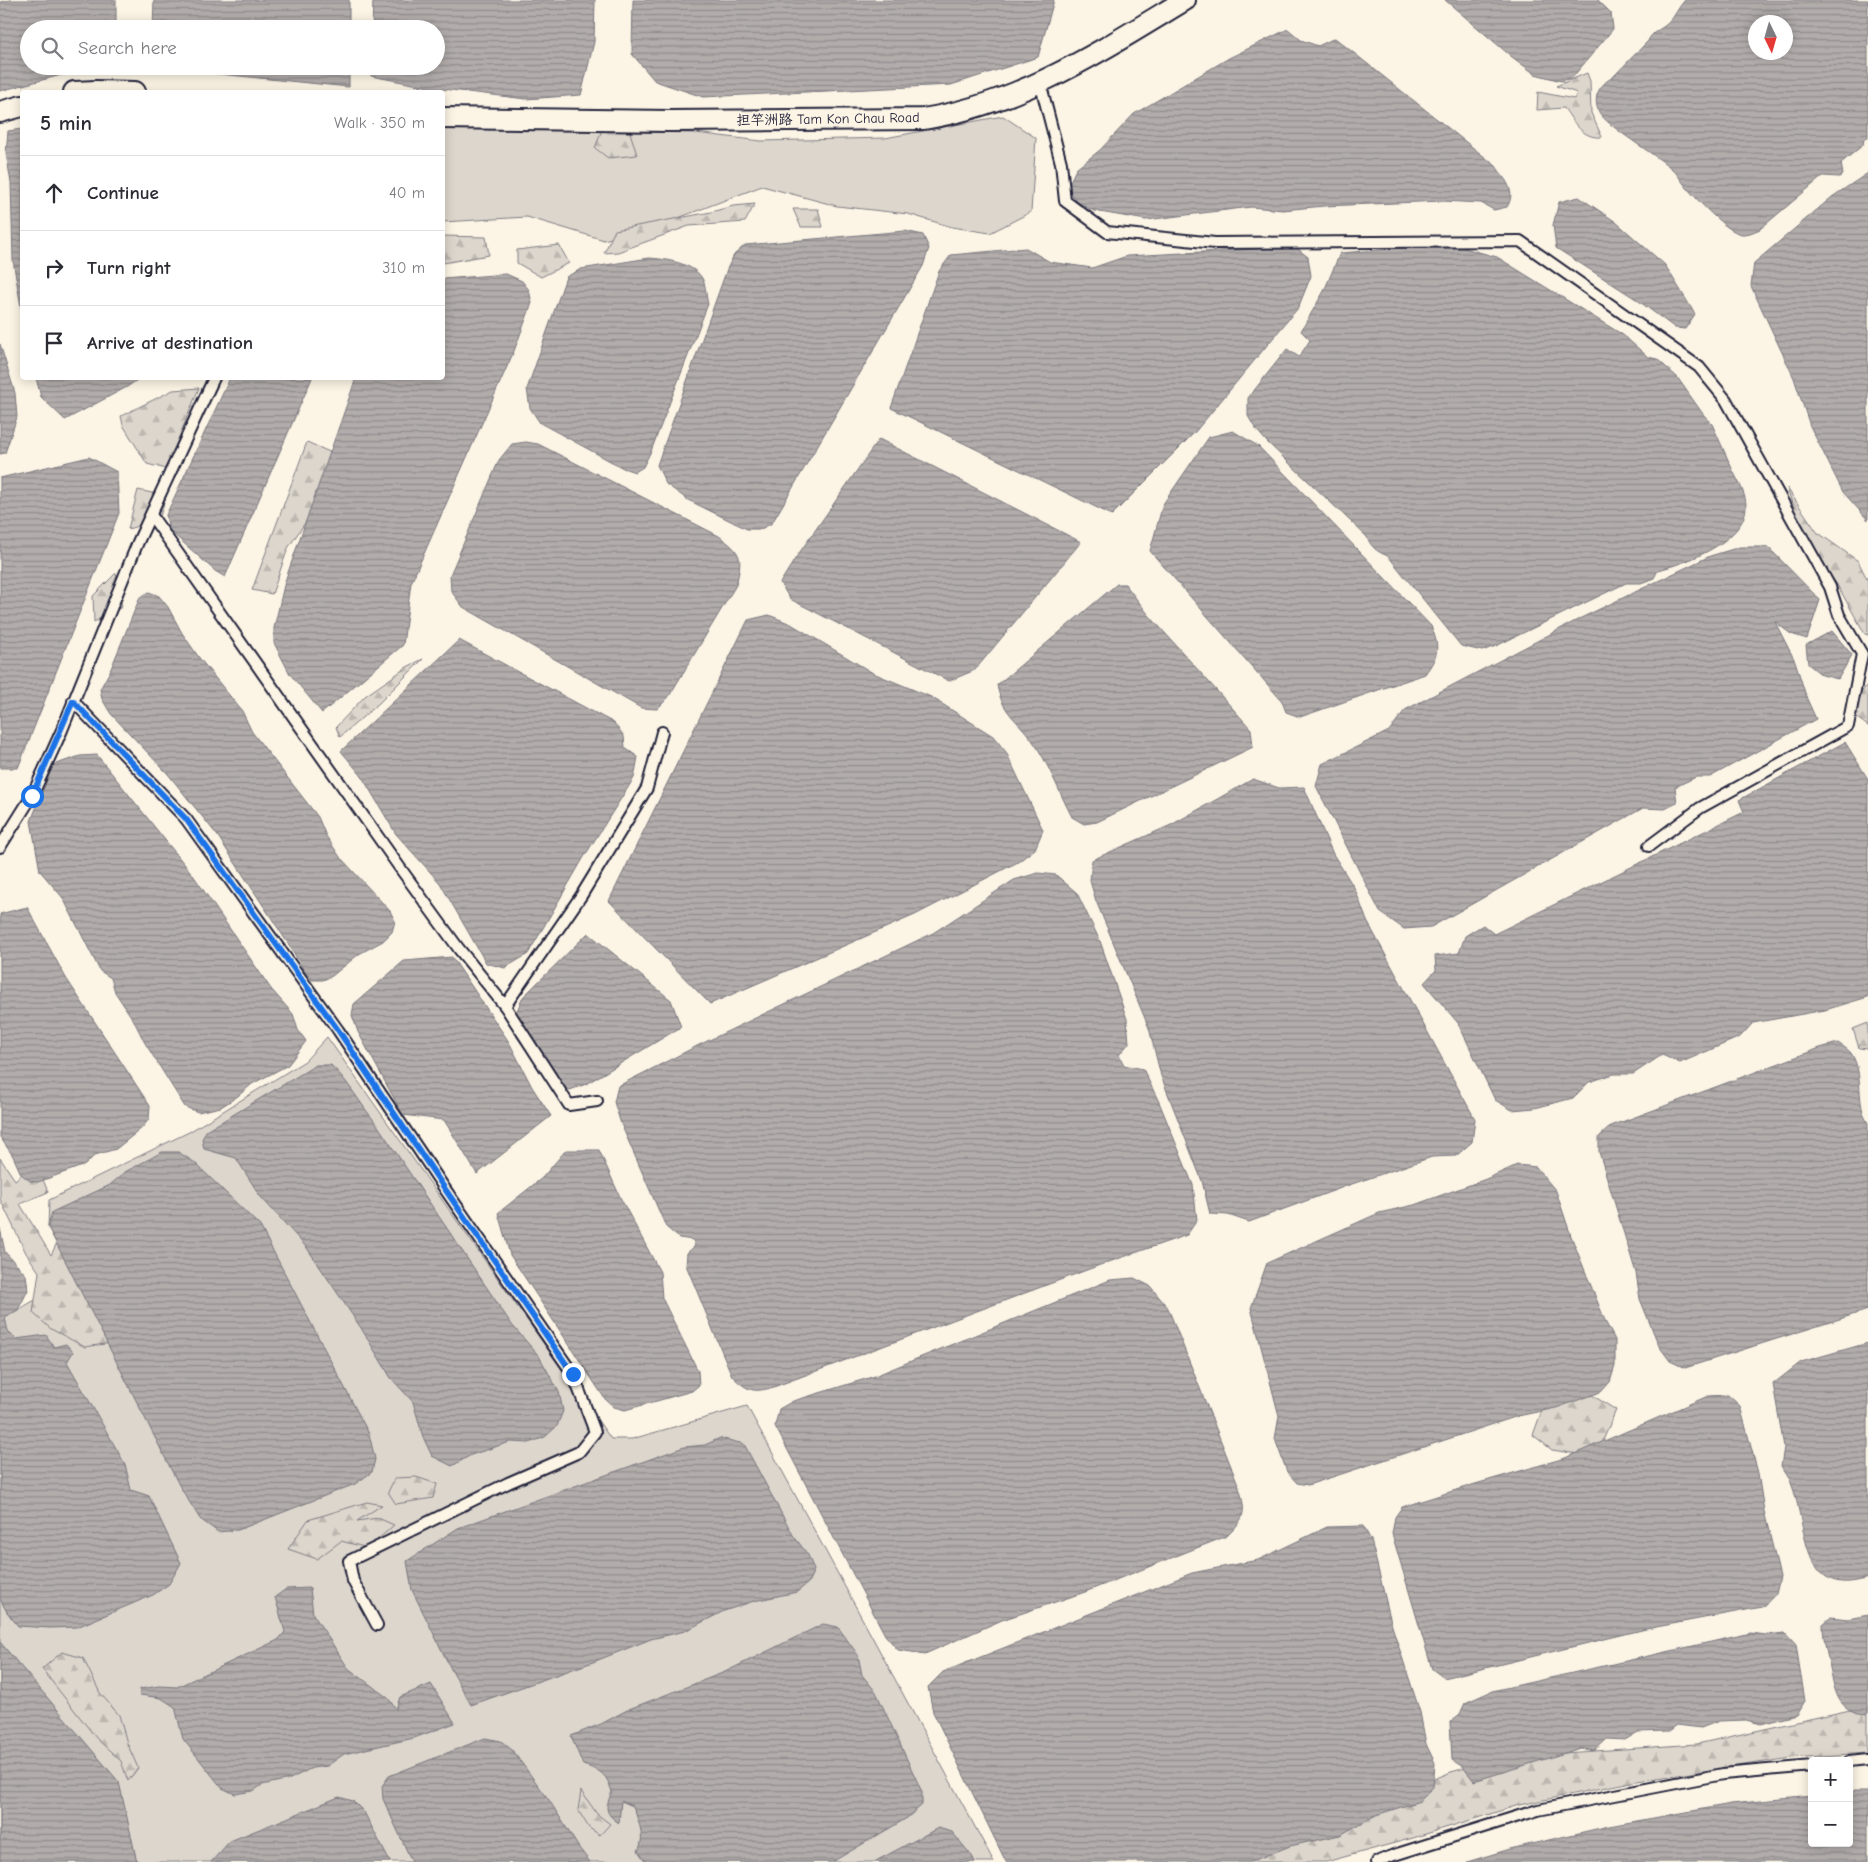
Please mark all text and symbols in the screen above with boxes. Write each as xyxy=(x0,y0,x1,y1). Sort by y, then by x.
north arrow xyxy=(1748,15,1793,60)
search box xyxy=(20,20,445,75)
icon: search xyxy=(38,34,66,62)
text: Search here xyxy=(78,37,177,59)
street label: 担竿洲路 Tam Kon Chau Road xyxy=(736,109,920,129)
text: 5 min xyxy=(40,111,92,135)
text: Walk · 350 m xyxy=(334,114,425,132)
icon: ahead xyxy=(40,179,68,207)
text: Continue xyxy=(87,182,159,204)
text: 40 m xyxy=(389,184,425,202)
icon: right xyxy=(40,254,68,282)
text: Turn right xyxy=(87,257,171,279)
text: 310 m xyxy=(382,259,425,277)
icon: arrive xyxy=(40,329,68,357)
text: Arrive at destination xyxy=(87,332,253,354)
route start xyxy=(21,785,44,808)
route end xyxy=(562,1363,585,1386)
map controls xyxy=(1808,1757,1853,1847)
button: + xyxy=(1808,1757,1853,1802)
button: − xyxy=(1808,1802,1853,1847)

